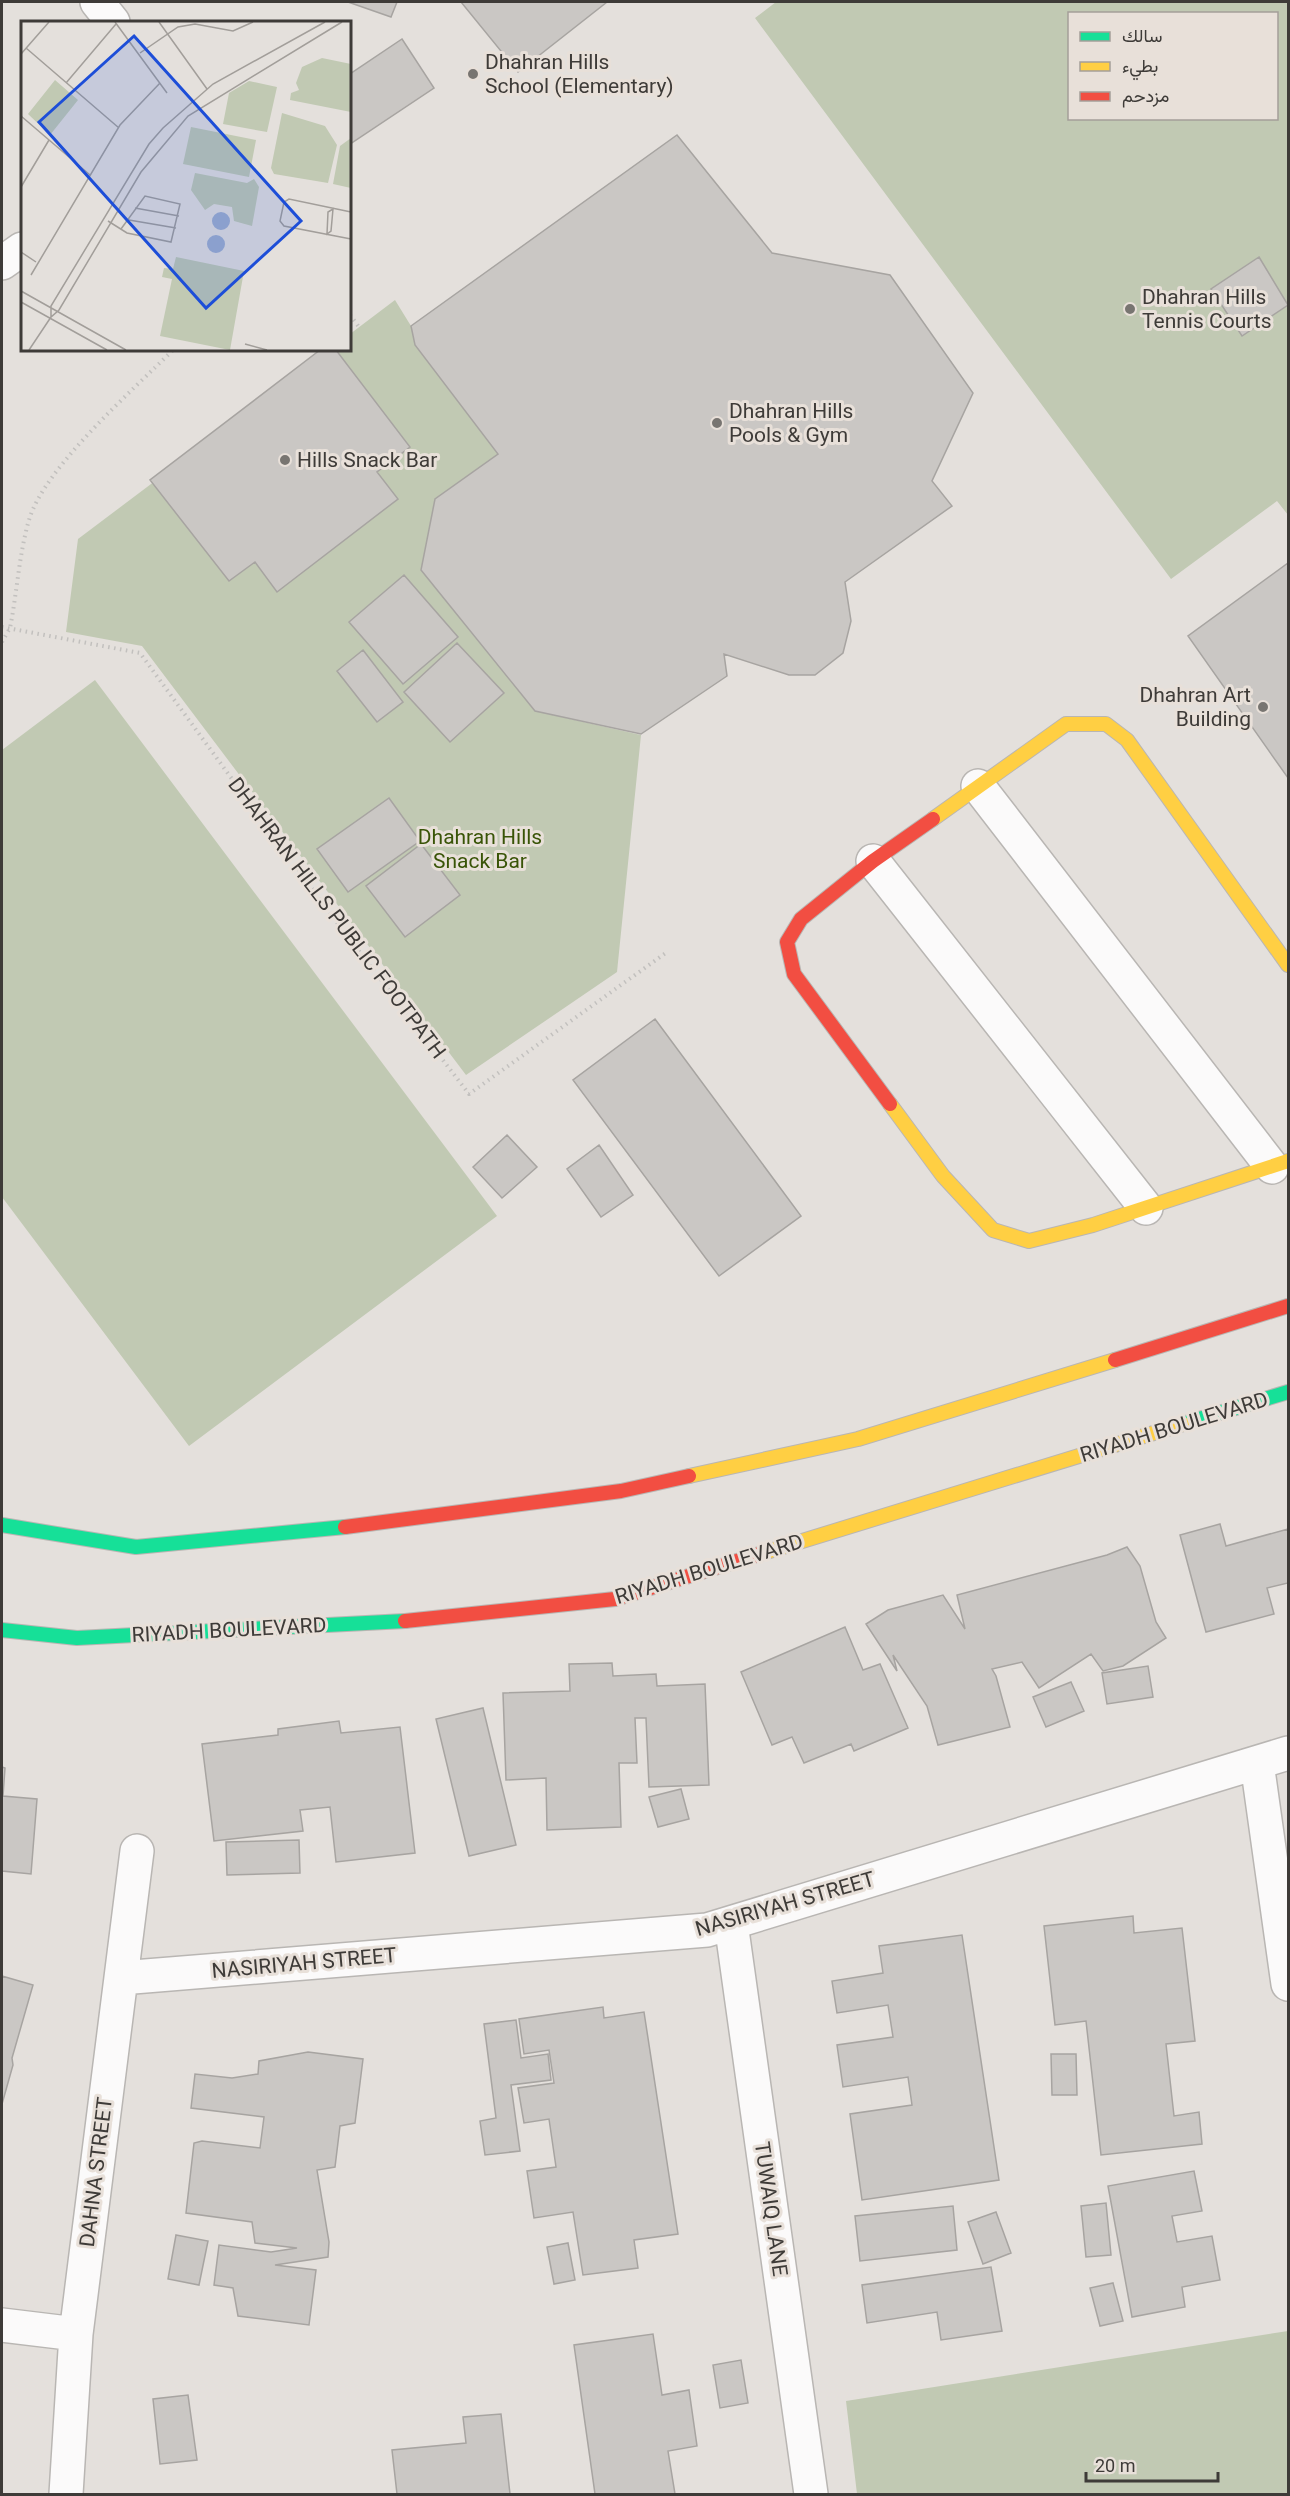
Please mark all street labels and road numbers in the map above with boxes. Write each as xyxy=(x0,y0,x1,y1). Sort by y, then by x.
street label: DHAHRAN HILLS PUBLIC FOOTPATH xyxy=(223,773,451,1063)
street label: RIYADH BOULEVARD xyxy=(1077,1387,1271,1467)
street label: RIYADH BOULEVARD xyxy=(612,1529,806,1609)
street label: RIYADH BOULEVARD xyxy=(131,1613,327,1647)
street label: NASIRIYAH STREET xyxy=(693,1867,878,1941)
street label: NASIRIYAH STREET xyxy=(211,1943,398,1983)
street label: DAHNA STREET xyxy=(75,2095,117,2248)
street label: TUWAIQ LANE xyxy=(750,2140,792,2278)

